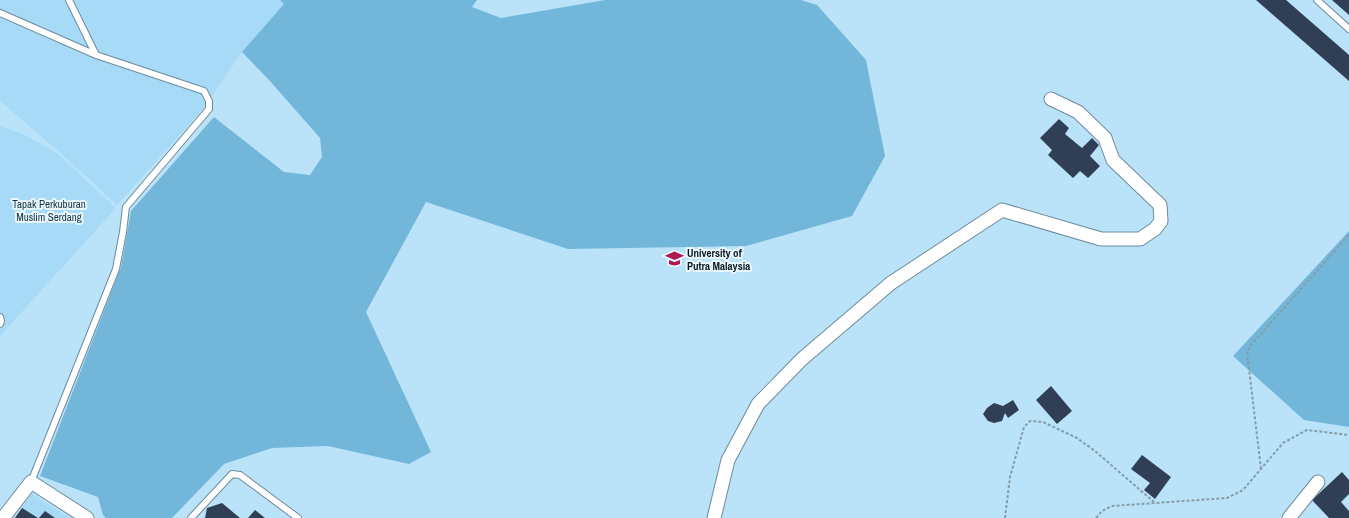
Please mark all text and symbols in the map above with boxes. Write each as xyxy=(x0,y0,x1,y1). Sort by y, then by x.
park label: Tapak Perkuburan Muslim Serdang xyxy=(12,197,86,224)
place label: University of Putra Malaysia xyxy=(687,246,750,273)
school or university icon: University of Putra Malaysia xyxy=(664,249,684,269)

